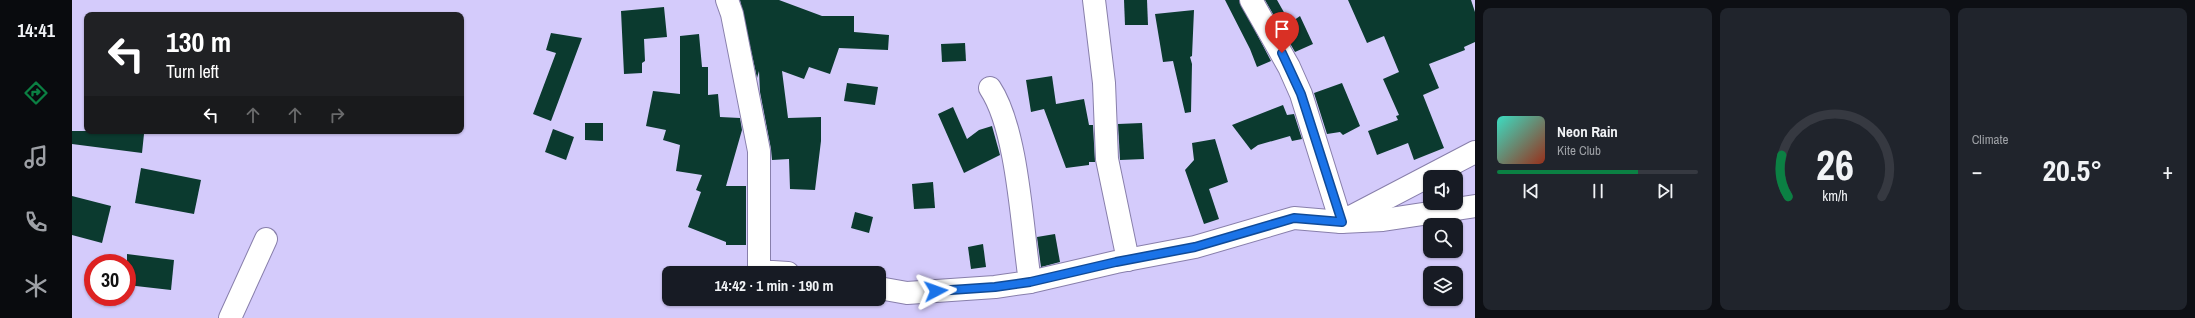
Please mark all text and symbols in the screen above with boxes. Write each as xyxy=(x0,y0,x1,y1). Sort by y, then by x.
pin xyxy=(1265,12,1299,53)
text: 14:41 xyxy=(17,18,55,43)
icon: arrive xyxy=(1271,18,1293,40)
text: 130 m xyxy=(166,23,231,61)
icon: left xyxy=(100,28,152,80)
text: Turn left xyxy=(166,59,219,84)
icon: directions xyxy=(22,79,50,107)
icon: left xyxy=(200,104,222,126)
icon: ahead xyxy=(242,104,264,126)
icon: ahead xyxy=(284,104,306,126)
icon: right xyxy=(326,104,348,126)
text: Neon Rain xyxy=(1557,121,1618,142)
text: Climate xyxy=(1972,131,2008,148)
text: 26 xyxy=(1816,137,1854,193)
text: Kite Club xyxy=(1557,142,1601,159)
icon: music xyxy=(22,143,50,171)
text: 20.5° xyxy=(2042,150,2102,190)
text: − xyxy=(1972,156,1982,186)
text: + xyxy=(2162,156,2173,186)
map controls xyxy=(1423,170,1463,306)
button: sound xyxy=(1423,170,1463,210)
icon: previous xyxy=(1520,180,1542,202)
icon: pause xyxy=(1587,180,1609,202)
icon: next xyxy=(1654,180,1676,202)
text: km/h xyxy=(1822,186,1848,205)
icon: phone xyxy=(22,208,50,236)
button: search xyxy=(1423,218,1463,258)
speed limit sign: 30 xyxy=(84,254,136,306)
button: layers xyxy=(1423,266,1463,306)
position arrow xyxy=(915,270,957,312)
icon: climate xyxy=(22,272,50,300)
text: 14:42 · 1 min · 190 m xyxy=(715,275,833,296)

